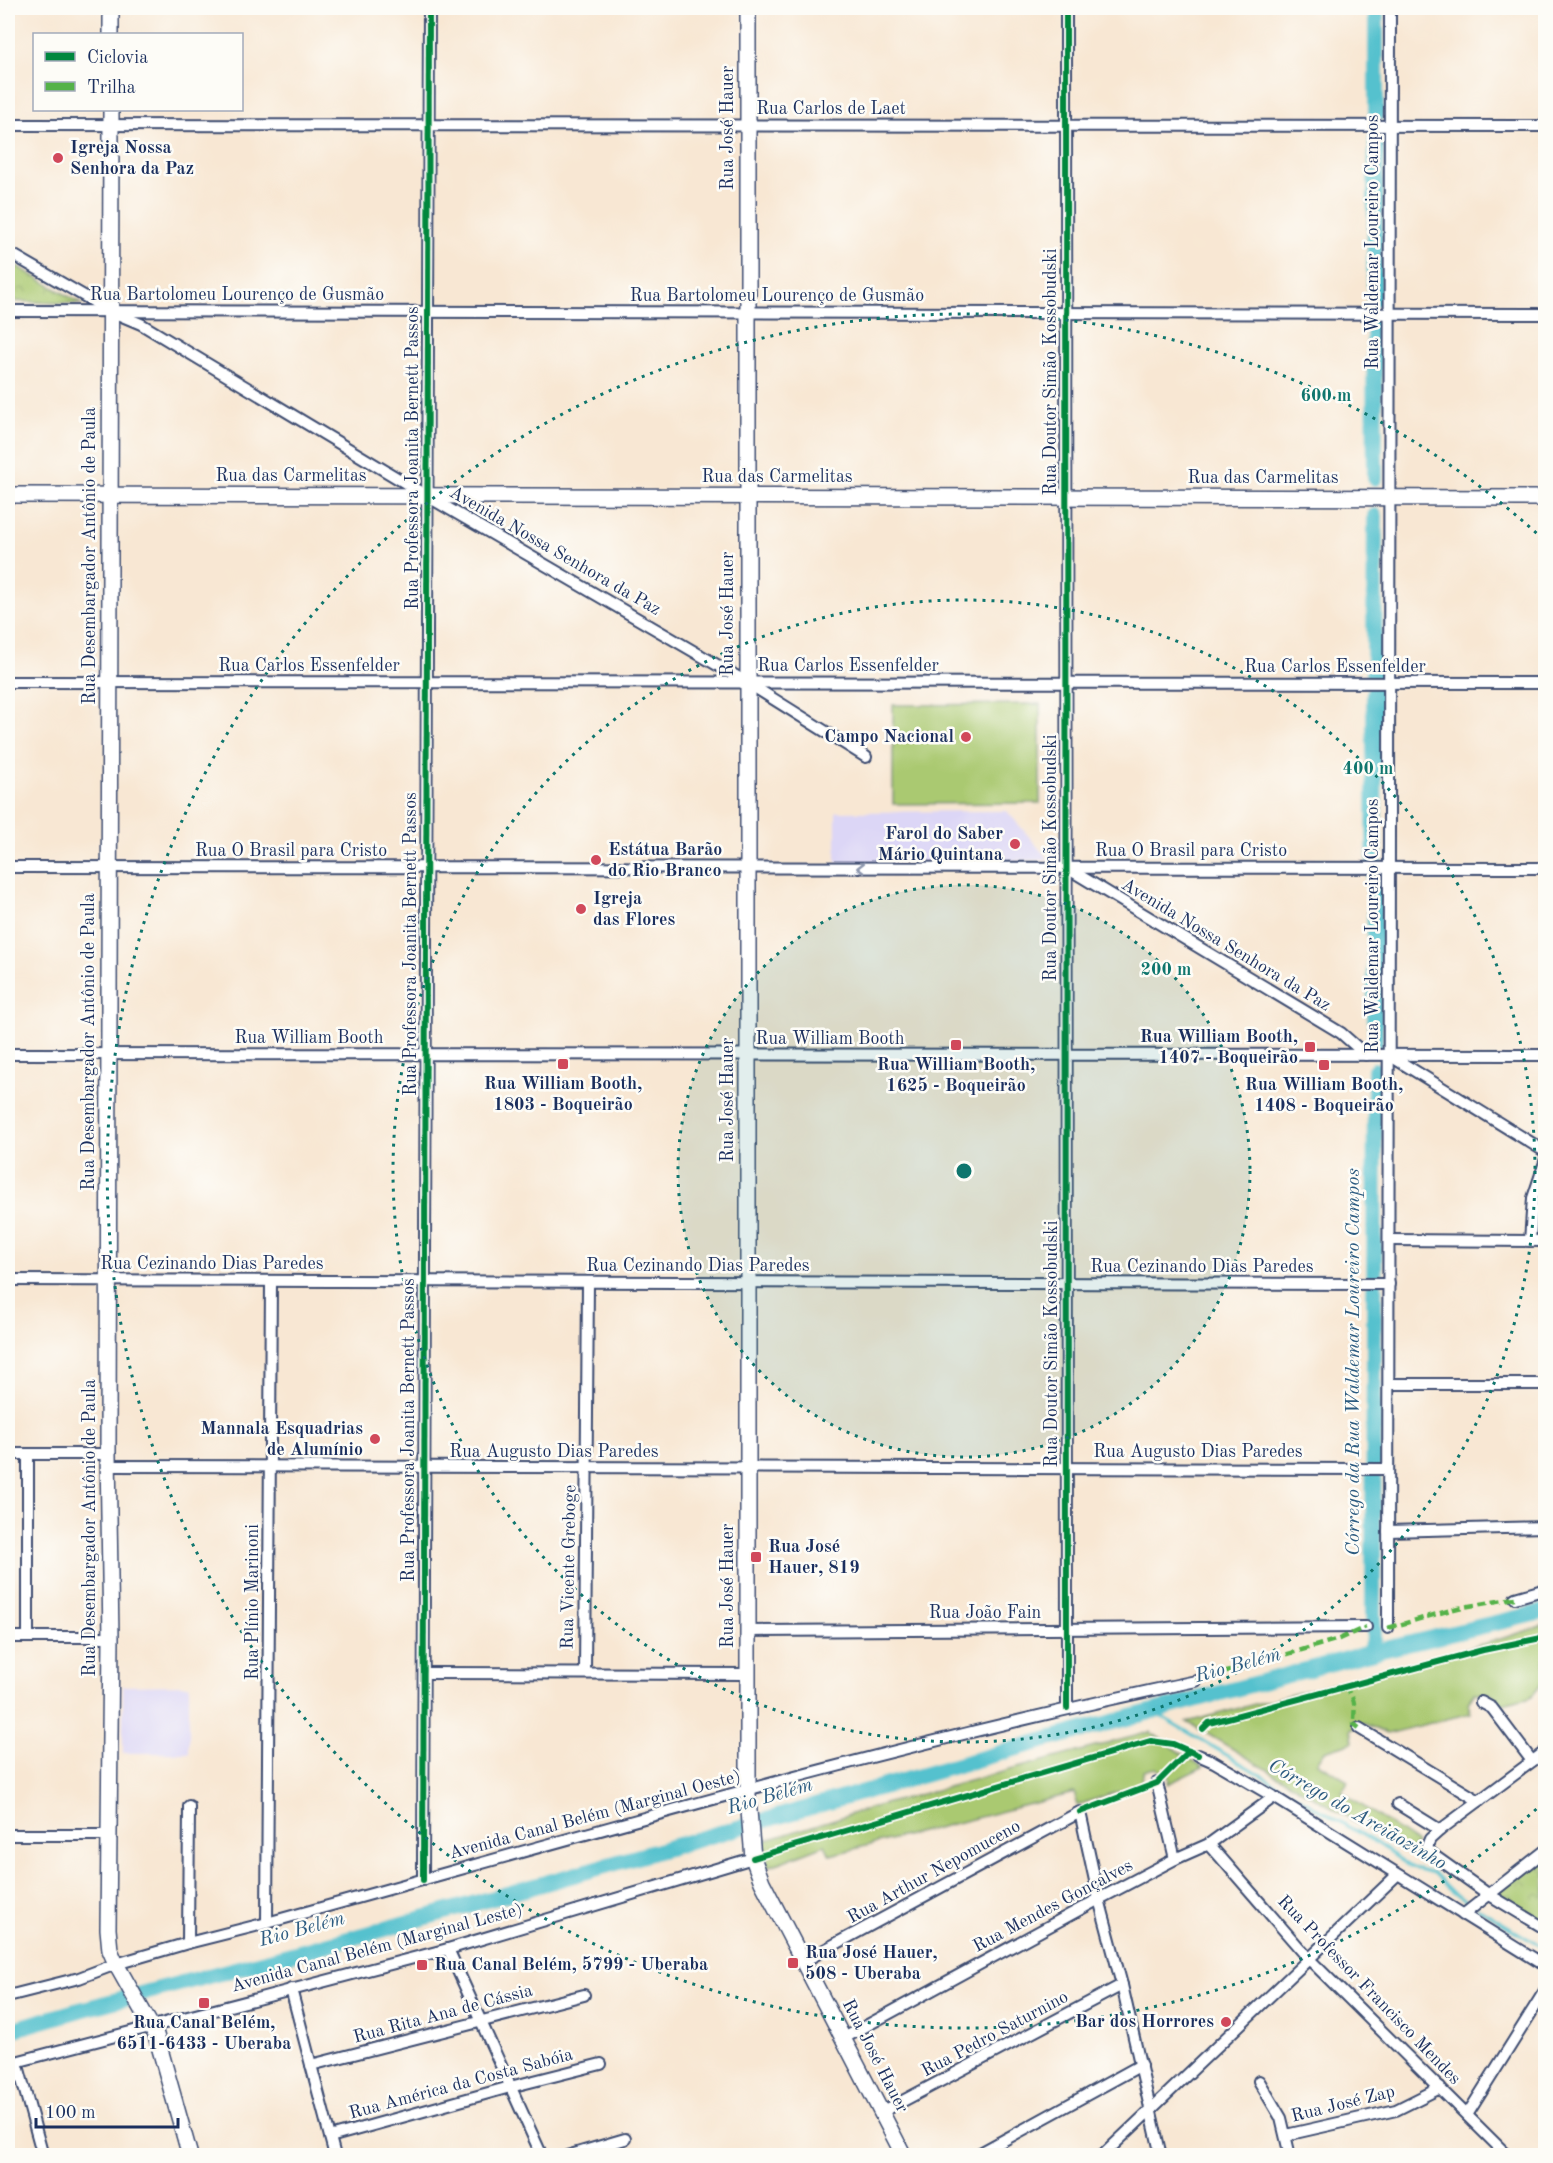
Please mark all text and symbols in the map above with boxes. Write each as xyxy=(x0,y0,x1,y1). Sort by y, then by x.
legend xyxy=(33,33,243,111)
text: Ciclovia xyxy=(87,49,148,67)
street label: Rua José Hauer xyxy=(719,65,737,190)
text: Trilha xyxy=(87,79,136,97)
street label: Rua Carlos de Laet xyxy=(756,100,906,118)
street label: Rua Waldemar Loureiro Campos xyxy=(1364,114,1382,370)
place label: Igreja Nossa Senhora da Paz xyxy=(70,139,194,178)
marker: Igreja Nossa Senhora da Paz xyxy=(51,151,65,165)
street label: Rua Doutor Simão Kossobudski xyxy=(1042,248,1060,496)
street label: Rua Bartolomeu Lourenço de Gusmão xyxy=(90,286,384,304)
street label: Rua Bartolomeu Lourenço de Gusmão xyxy=(630,287,924,305)
street label: Rua Professora Joanita Bernett Passos xyxy=(404,306,422,610)
text: 600 m xyxy=(1301,387,1351,405)
street label: Rua Desembargador Antônio de Paula xyxy=(81,407,99,705)
street label: Rua das Carmelitas xyxy=(215,467,367,485)
street label: Rua das Carmelitas xyxy=(701,468,853,486)
street label: Rua das Carmelitas xyxy=(1187,469,1339,487)
street label: Avenida Nossa Senhora da Paz xyxy=(446,483,664,619)
street label: Rua José Hauer xyxy=(719,551,737,676)
street label: Rua Carlos Essenfelder xyxy=(218,657,400,675)
street label: Rua Carlos Essenfelder xyxy=(757,657,939,675)
street label: Rua Carlos Essenfelder xyxy=(1244,658,1426,676)
place label: Campo Nacional xyxy=(824,728,954,746)
marker: Campo Nacional xyxy=(959,730,973,744)
street label: Rua Doutor Simão Kossobudski xyxy=(1042,734,1060,982)
text: 400 m xyxy=(1343,760,1393,778)
street label: Rua Professora Joanita Bernett Passos xyxy=(402,792,420,1096)
street label: Rua Waldemar Loureiro Campos xyxy=(1364,798,1382,1054)
place label: Farol do Saber Mário Quintana xyxy=(878,825,1003,864)
marker: Farol do Saber Mário Quintana xyxy=(1008,837,1022,851)
place label: Estátua Barão do Rio Branco xyxy=(608,841,722,880)
street label: Rua O Brasil para Cristo xyxy=(195,842,387,860)
street label: Rua O Brasil para Cristo xyxy=(1095,842,1287,860)
marker: Estátua Barão do Rio Branco xyxy=(589,853,603,867)
one-way arrow xyxy=(856,862,865,874)
street label: Avenida Nossa Senhora da Paz xyxy=(1118,875,1334,1015)
place label: Igreja das Flores xyxy=(593,890,676,929)
street label: Rua Desembargador Antônio de Paula xyxy=(80,893,98,1191)
marker: Igreja das Flores xyxy=(574,902,588,916)
text: 200 m xyxy=(1141,961,1191,979)
place label: Rua William Booth, 1407 - Boqueirão xyxy=(1140,1028,1298,1067)
street label: Rua William Booth xyxy=(235,1029,384,1047)
street label: Rua William Booth xyxy=(756,1030,905,1048)
street label: Rua José Hauer xyxy=(719,1037,737,1162)
marker: Rua William Booth, 1625 - Boqueirão xyxy=(949,1038,963,1052)
marker: Rua William Booth, 1407 - Boqueirão xyxy=(1303,1040,1317,1054)
place label: Rua William Booth, 1625 - Boqueirão xyxy=(877,1056,1035,1095)
marker: Rua William Booth, 1803 - Boqueirão xyxy=(556,1057,570,1071)
marker: Rua William Booth, 1408 - Boqueirão xyxy=(1317,1058,1331,1072)
place label: Rua William Booth, 1803 - Boqueirão xyxy=(484,1075,642,1114)
place label: Rua William Booth, 1408 - Boqueirão xyxy=(1245,1076,1403,1115)
centre of rings xyxy=(954,1161,974,1181)
water label: Córrego da Rua Waldemar Loureiro Campos xyxy=(1344,1168,1364,1556)
street label: Rua Doutor Simão Kossobudski xyxy=(1043,1220,1061,1468)
street label: Rua Cezinando Dias Paredes xyxy=(100,1255,324,1273)
street label: Rua Cezinando Dias Paredes xyxy=(586,1257,810,1275)
street label: Rua Cezinando Dias Paredes xyxy=(1090,1258,1314,1276)
street label: Rua Professora Joanita Bernett Passos xyxy=(400,1278,418,1582)
street label: Rua Desembargador Antônio de Paula xyxy=(81,1379,99,1677)
place label: Mannala Esquadrias de Alumínio xyxy=(201,1420,363,1459)
marker: Mannala Esquadrias de Alumínio xyxy=(368,1432,382,1446)
street label: Rua Augusto Dias Paredes xyxy=(449,1443,659,1461)
street label: Rua Augusto Dias Paredes xyxy=(1093,1443,1303,1461)
street label: Rua Vicente Greboge xyxy=(559,1485,579,1649)
street label: Rua José Hauer xyxy=(719,1523,737,1648)
street label: Rua Plínio Marinoni xyxy=(244,1524,262,1680)
place label: Rua José Hauer, 819 xyxy=(768,1538,860,1577)
marker: Rua José Hauer, 819 xyxy=(749,1550,763,1564)
street label: Rua João Fain xyxy=(929,1604,1041,1622)
water label: Rio Belém xyxy=(1192,1645,1283,1687)
water label: Córrego do Areiãozinho xyxy=(1264,1756,1450,1874)
street label: Avenida Canal Belém (Marginal Oeste) xyxy=(447,1766,743,1863)
water label: Rio Belém xyxy=(724,1775,815,1819)
street label: Rua Arthur Nepomuceno xyxy=(844,1817,1024,1927)
street label: Rua Mendes Gonçalves xyxy=(970,1856,1136,1956)
street label: Rua Professor Francisco Mendes xyxy=(1274,1892,1464,2088)
street label: Avenida Canal Belém (Marginal Leste) xyxy=(229,1899,525,1996)
water label: Rio Belém xyxy=(256,1909,347,1951)
place label: Rua José Hauer, 508 - Uberaba xyxy=(805,1944,938,1983)
place label: Rua Canal Belém, 5799 - Uberaba xyxy=(434,1956,708,1974)
marker: Rua José Hauer, 508 - Uberaba xyxy=(786,1956,800,1970)
marker: Rua Canal Belém, 5799 - Uberaba xyxy=(415,1958,429,1972)
street label: Rua Rita Ana de Cássia xyxy=(351,1981,535,2047)
street label: Rua Pedro Saturnino xyxy=(919,1988,1071,2080)
marker: Rua Canal Belém, 6511-6433 - Uberaba xyxy=(197,1996,211,2010)
street label: Rua José Hauer xyxy=(839,1996,912,2116)
place label: Bar dos Horrores xyxy=(1075,2013,1214,2031)
place label: Rua Canal Belém, 6511-6433 - Uberaba xyxy=(117,2014,291,2053)
marker: Bar dos Horrores xyxy=(1219,2015,1233,2029)
street label: Rua América da Costa Sabóia xyxy=(347,2045,575,2123)
street label: Rua José Zap xyxy=(1289,2082,1397,2126)
scale bar xyxy=(36,2091,178,2129)
text: 100 m xyxy=(45,2104,96,2122)

